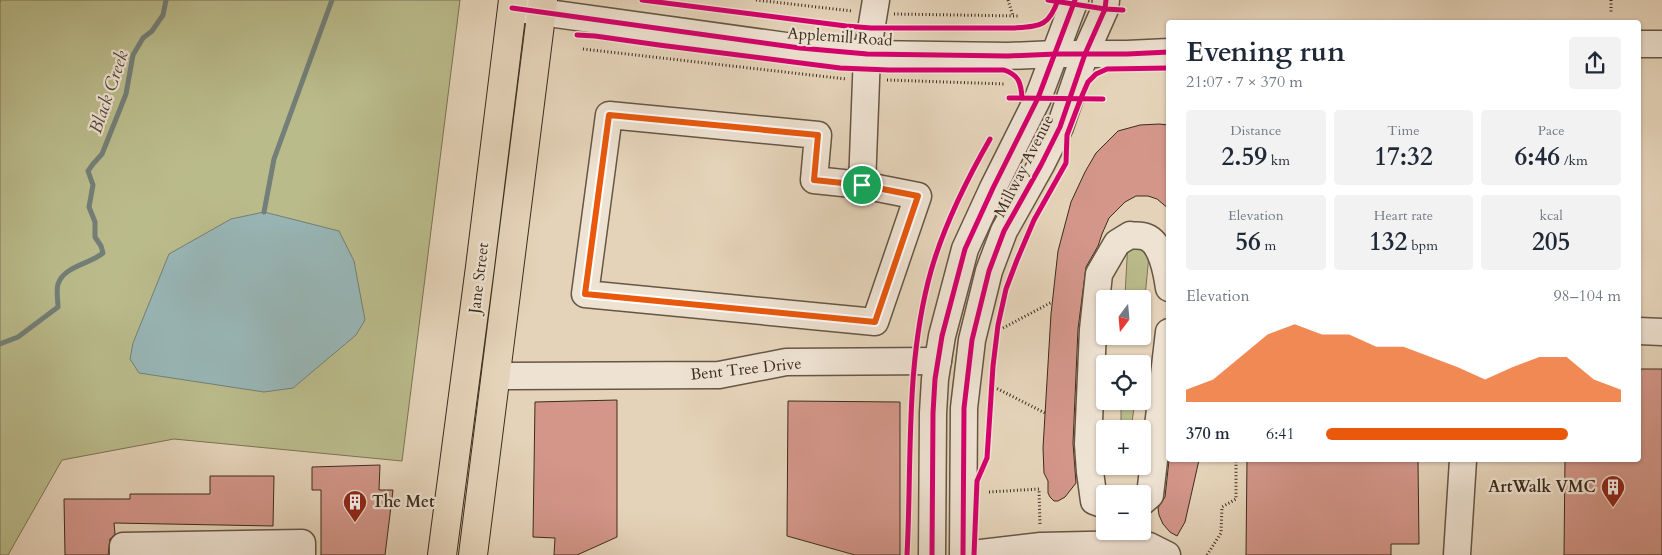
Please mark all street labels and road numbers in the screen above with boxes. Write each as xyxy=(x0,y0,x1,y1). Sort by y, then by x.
street label: Applemill Road xyxy=(787,22,894,52)
street label: Millway Avenue xyxy=(989,111,1059,221)
street label: Jane Street xyxy=(463,241,494,317)
street label: Bent Tree Drive xyxy=(689,352,803,386)

